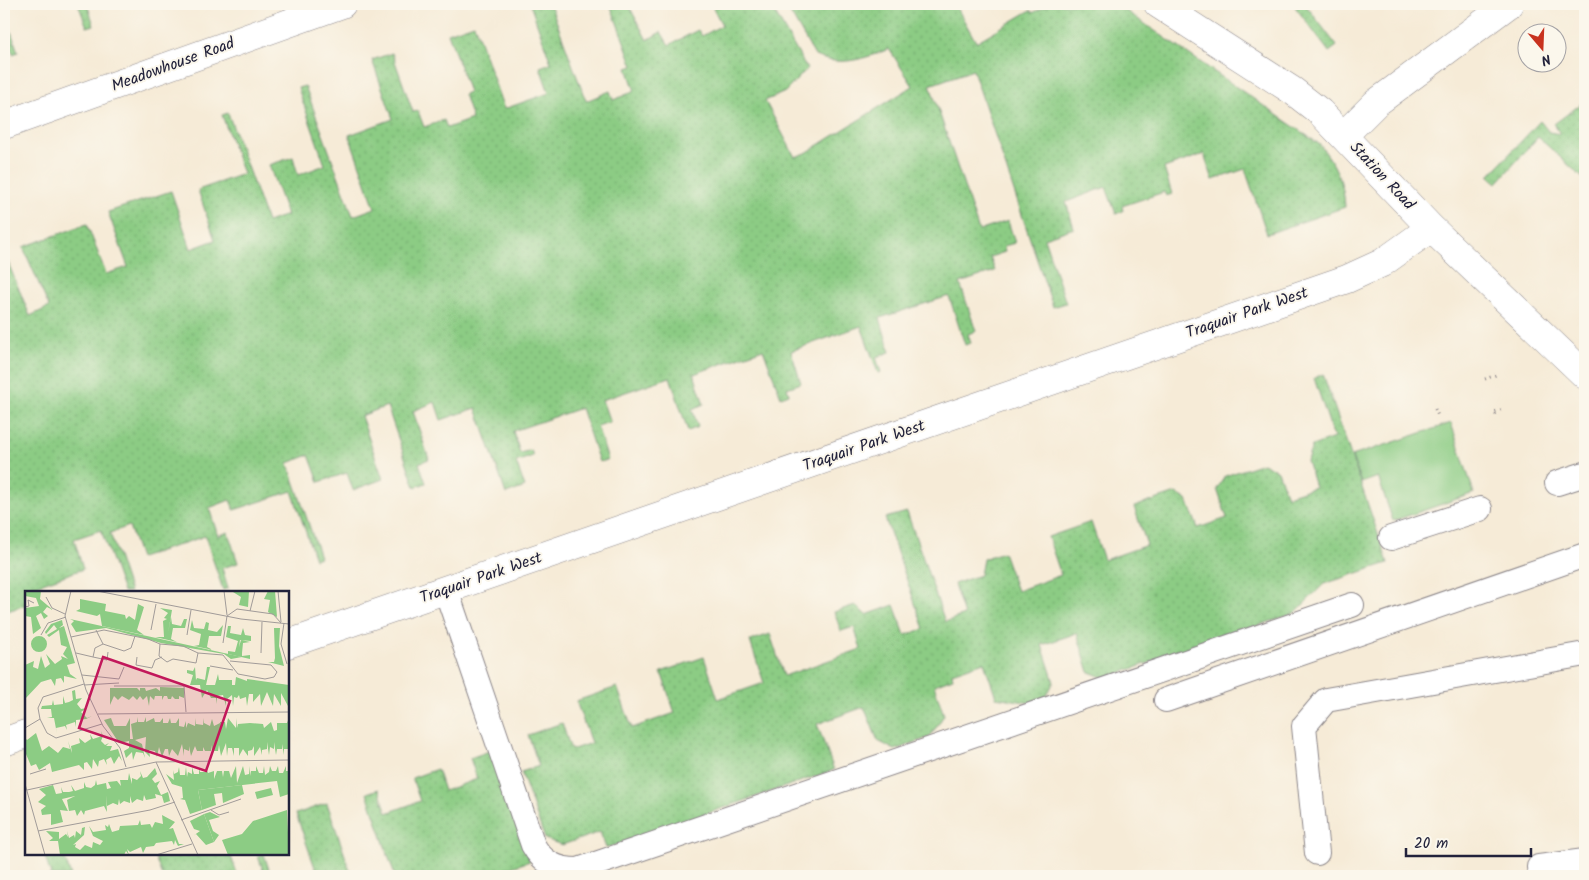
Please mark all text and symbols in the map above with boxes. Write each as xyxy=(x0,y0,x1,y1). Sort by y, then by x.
north arrow xyxy=(1516,22,1566,72)
street label: Meadowhouse Road xyxy=(108,31,239,99)
text: N xyxy=(1538,48,1554,71)
street label: Station Road xyxy=(1343,136,1421,217)
street label: Traquair Park West xyxy=(1183,280,1312,346)
street label: Traquair Park West xyxy=(800,413,929,479)
street label: Traquair Park West xyxy=(417,545,546,611)
inset map xyxy=(25,591,289,855)
scale bar xyxy=(1406,825,1532,857)
text: 20 m xyxy=(1414,832,1448,856)

